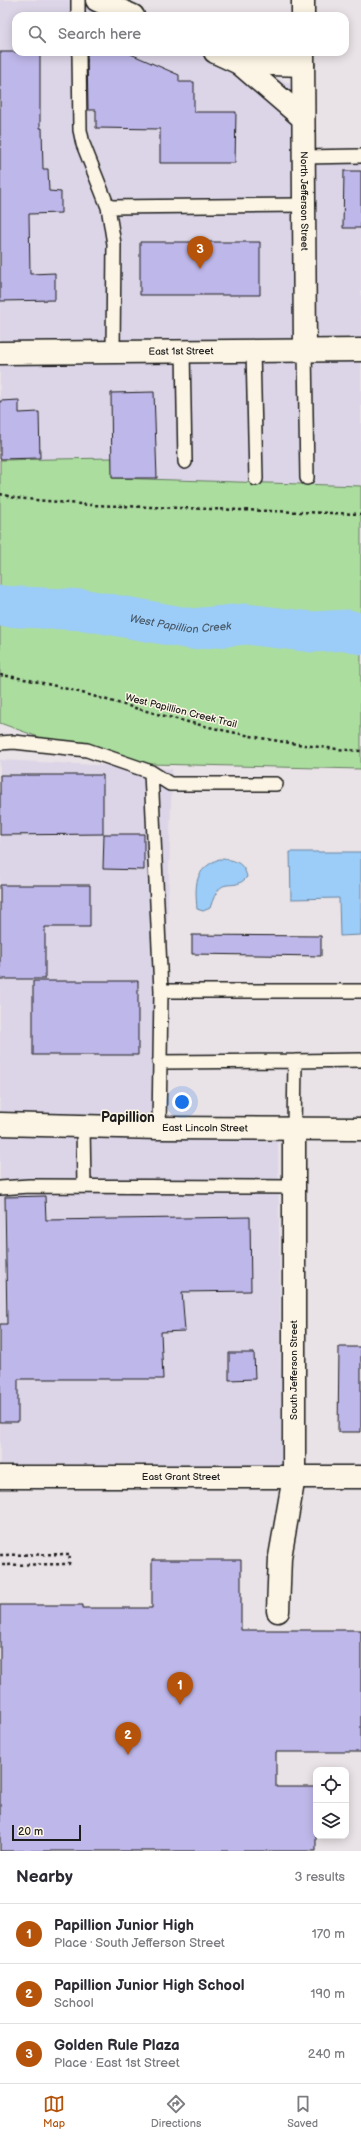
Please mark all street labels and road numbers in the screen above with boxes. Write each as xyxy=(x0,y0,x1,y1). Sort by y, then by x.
street label: North Jefferson Street xyxy=(298,151,310,251)
street label: East 1st Street xyxy=(148,345,214,358)
street label: West Papillion Creek Trail xyxy=(124,691,238,731)
street label: East Lincoln Street xyxy=(162,1122,248,1134)
street label: South Jefferson Street xyxy=(288,1320,300,1420)
street label: East Grant Street xyxy=(142,1471,220,1483)

